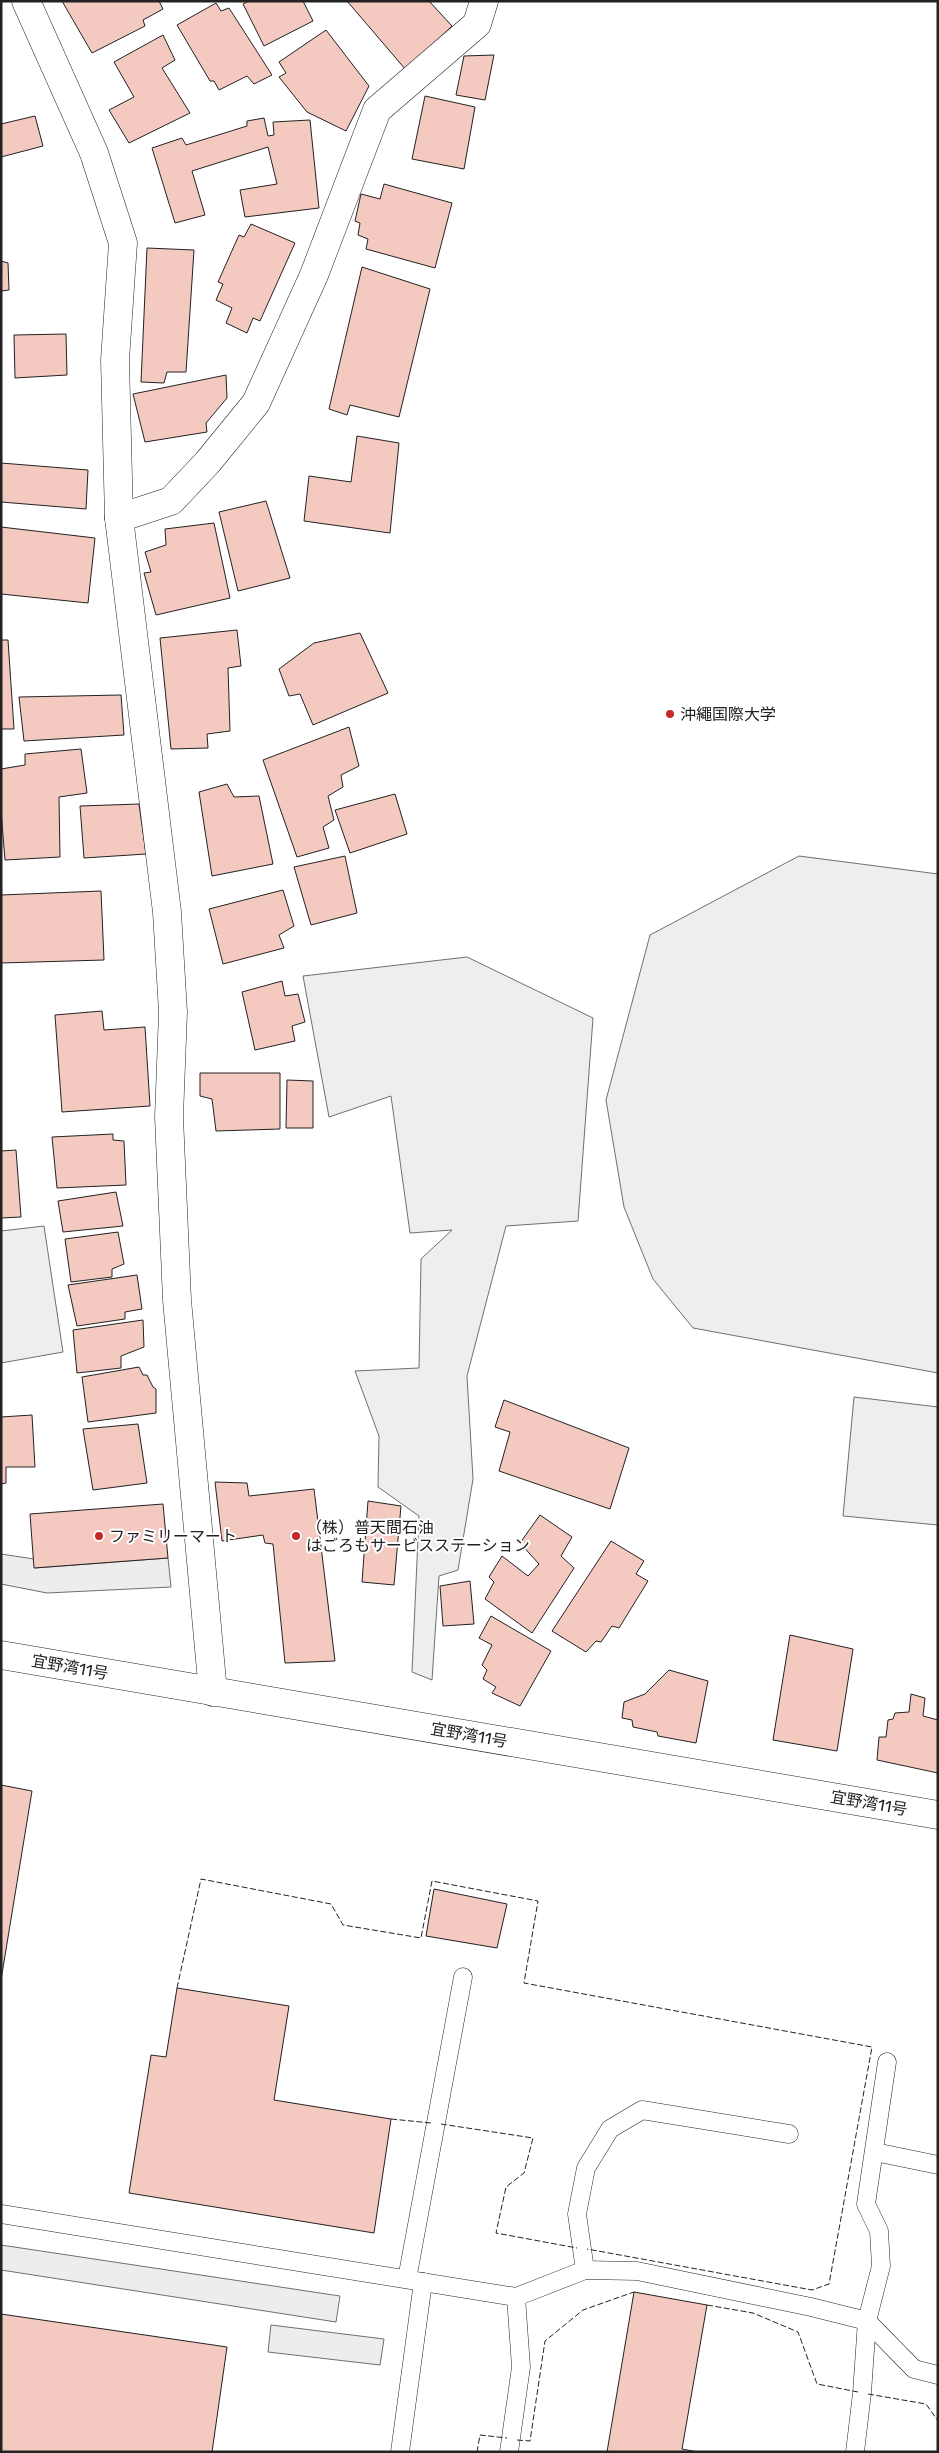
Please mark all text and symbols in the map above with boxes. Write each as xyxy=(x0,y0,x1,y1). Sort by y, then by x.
place label: 沖繩国際大学 xyxy=(680,705,776,724)
marker: 沖繩国際大学 xyxy=(664,708,676,720)
place label: （株）普天間石油 はごろもサービスステーション xyxy=(306,1518,530,1555)
place label: ファミリーマート xyxy=(109,1527,237,1546)
marker: ファミリーマート xyxy=(93,1530,105,1542)
marker: （株）普天間石油 はごろもサービスステーション xyxy=(290,1530,302,1542)
street label: 宜野湾11号 xyxy=(30,1651,110,1683)
street label: 宜野湾11号 xyxy=(429,1719,509,1751)
street label: 宜野湾11号 xyxy=(829,1787,909,1819)

